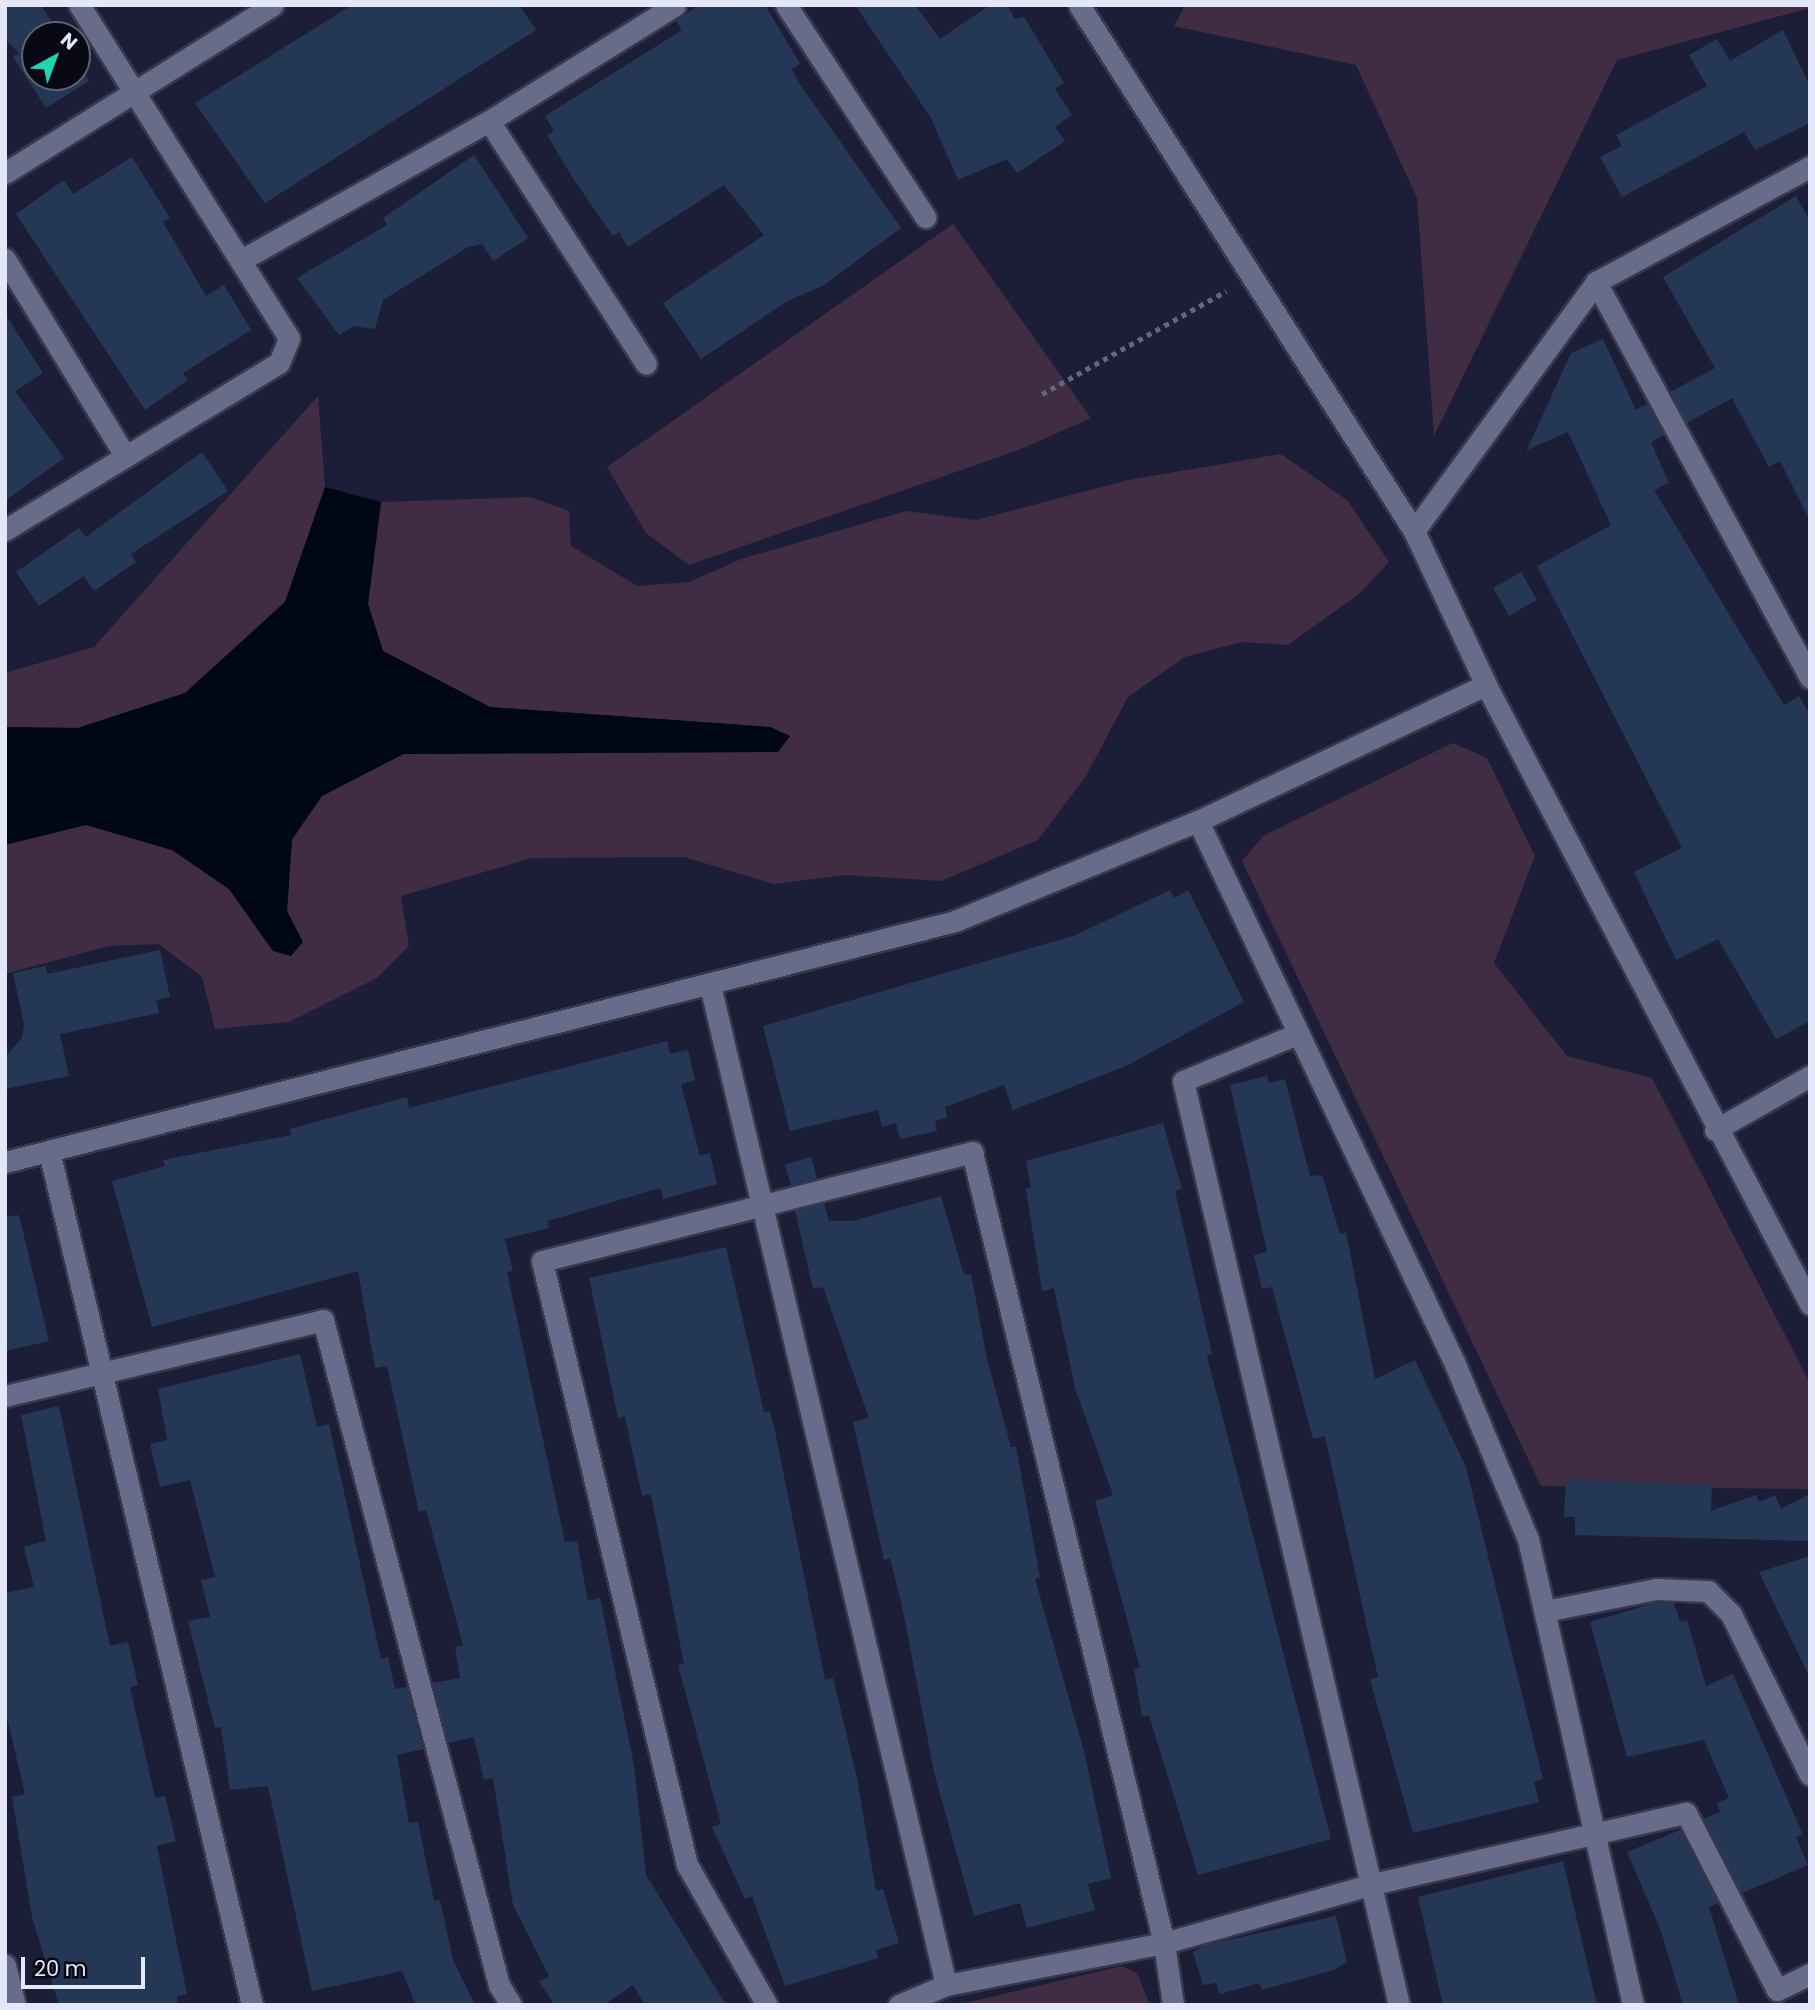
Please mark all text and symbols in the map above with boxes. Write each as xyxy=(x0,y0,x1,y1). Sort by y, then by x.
north arrow xyxy=(21,21,91,91)
text: N xyxy=(55,26,83,56)
scale bar xyxy=(24,1944,149,1988)
text: 20 m xyxy=(34,1954,87,1983)

